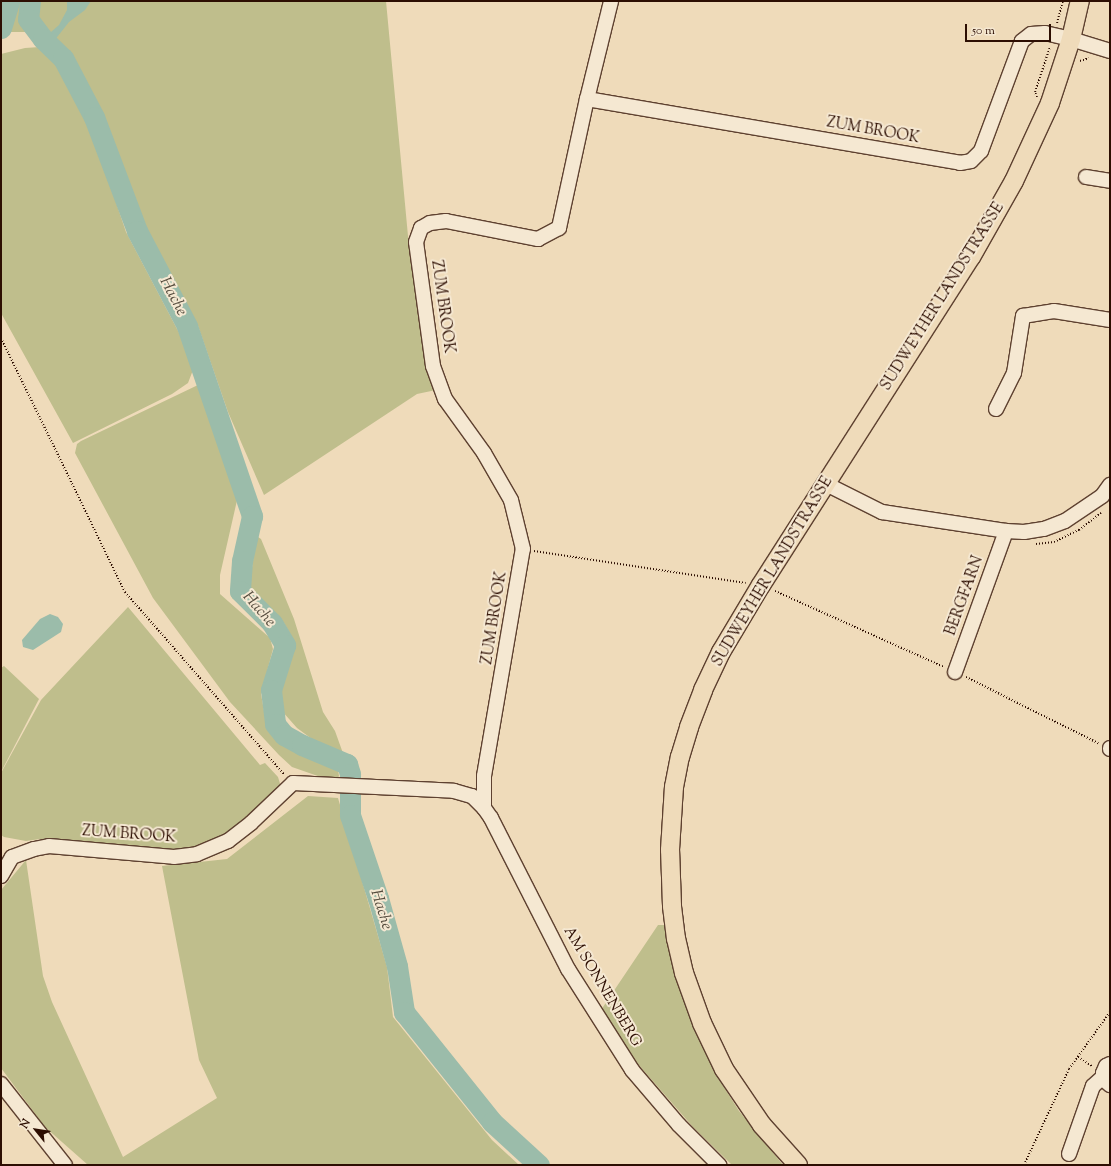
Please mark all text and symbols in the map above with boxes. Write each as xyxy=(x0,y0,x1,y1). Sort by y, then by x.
scale bar xyxy=(967,16,1053,42)
text: 50 m xyxy=(972,22,995,40)
street label: ZUM BROOK xyxy=(825,114,921,148)
street label: SUDWEYHER LANDSTRASSE xyxy=(878,200,1008,394)
street label: ZUM BROOK xyxy=(427,259,457,355)
water label: Hache xyxy=(154,274,190,320)
street label: SUDWEYHER LANDSTRASSE xyxy=(709,474,837,670)
street label: BERGFARN xyxy=(942,554,988,638)
street label: ZUM BROOK xyxy=(479,570,511,666)
water label: Hache xyxy=(237,588,279,632)
street label: ZUM BROOK xyxy=(82,823,176,847)
water label: Hache xyxy=(365,888,395,932)
street label: AM SONNENBERG xyxy=(559,924,645,1050)
north arrow xyxy=(16,1110,56,1150)
text: N xyxy=(16,1116,35,1132)

